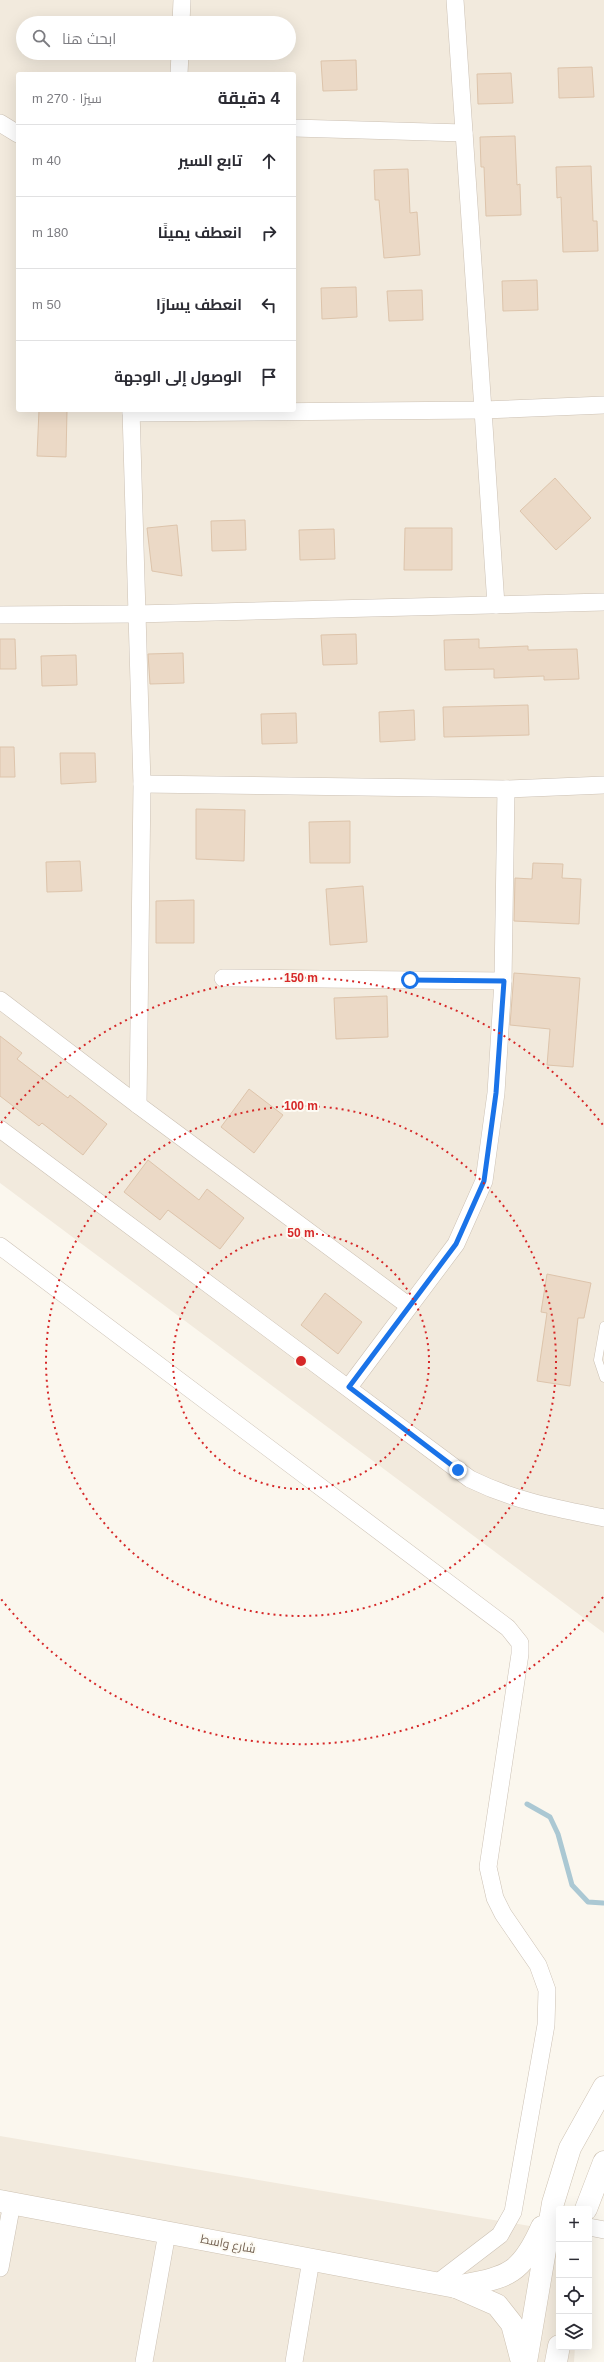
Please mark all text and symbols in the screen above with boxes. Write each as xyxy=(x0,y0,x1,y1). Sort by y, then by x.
search box xyxy=(16,16,296,60)
icon: search xyxy=(30,27,52,49)
text: ابحث هنا xyxy=(62,30,116,47)
text: 4 دقيقة xyxy=(218,89,280,108)
text: سيرًا · 270 m xyxy=(32,91,102,106)
icon: ahead xyxy=(258,150,280,172)
text: تابع السير xyxy=(178,152,242,169)
text: 40 m xyxy=(32,153,61,168)
icon: right xyxy=(258,222,280,244)
text: انعطف يمينًا xyxy=(158,224,242,241)
text: 180 m xyxy=(32,225,68,240)
icon: left xyxy=(258,294,280,316)
text: انعطف يسارًا xyxy=(156,296,242,313)
text: 50 m xyxy=(32,297,61,312)
icon: arrive xyxy=(258,366,280,388)
text: الوصول إلى الوجهة xyxy=(114,368,242,385)
text: 150 m xyxy=(284,971,318,985)
route start xyxy=(401,971,419,989)
text: 100 m xyxy=(284,1099,318,1113)
text: 50 m xyxy=(287,1226,315,1240)
centre of rings xyxy=(294,1354,308,1368)
route end xyxy=(449,1461,467,1479)
map controls xyxy=(556,2206,592,2350)
button: + xyxy=(556,2206,592,2242)
street label: شارع واسط xyxy=(199,2232,257,2257)
button: − xyxy=(556,2242,592,2278)
button: locate xyxy=(556,2278,592,2314)
button: layers xyxy=(556,2314,592,2350)

